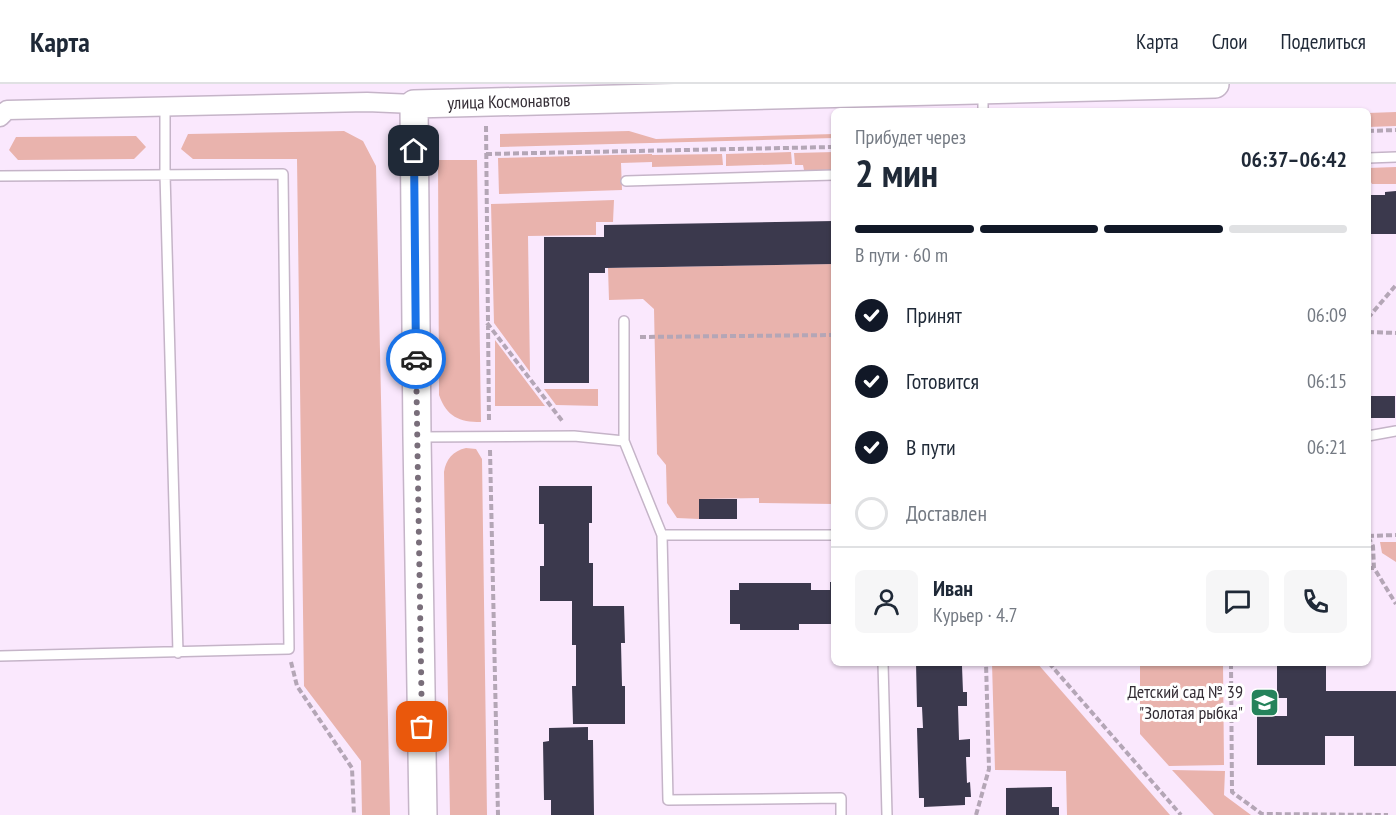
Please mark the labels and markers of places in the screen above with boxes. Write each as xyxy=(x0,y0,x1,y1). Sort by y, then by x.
pin xyxy=(388,125,439,176)
place label: Детский сад № 39 "Золотая рыбка" xyxy=(1127,680,1243,724)
school or university icon: Детский сад № 39 "Золотая рыбка" xyxy=(1248,686,1280,718)
pin xyxy=(396,701,447,752)

